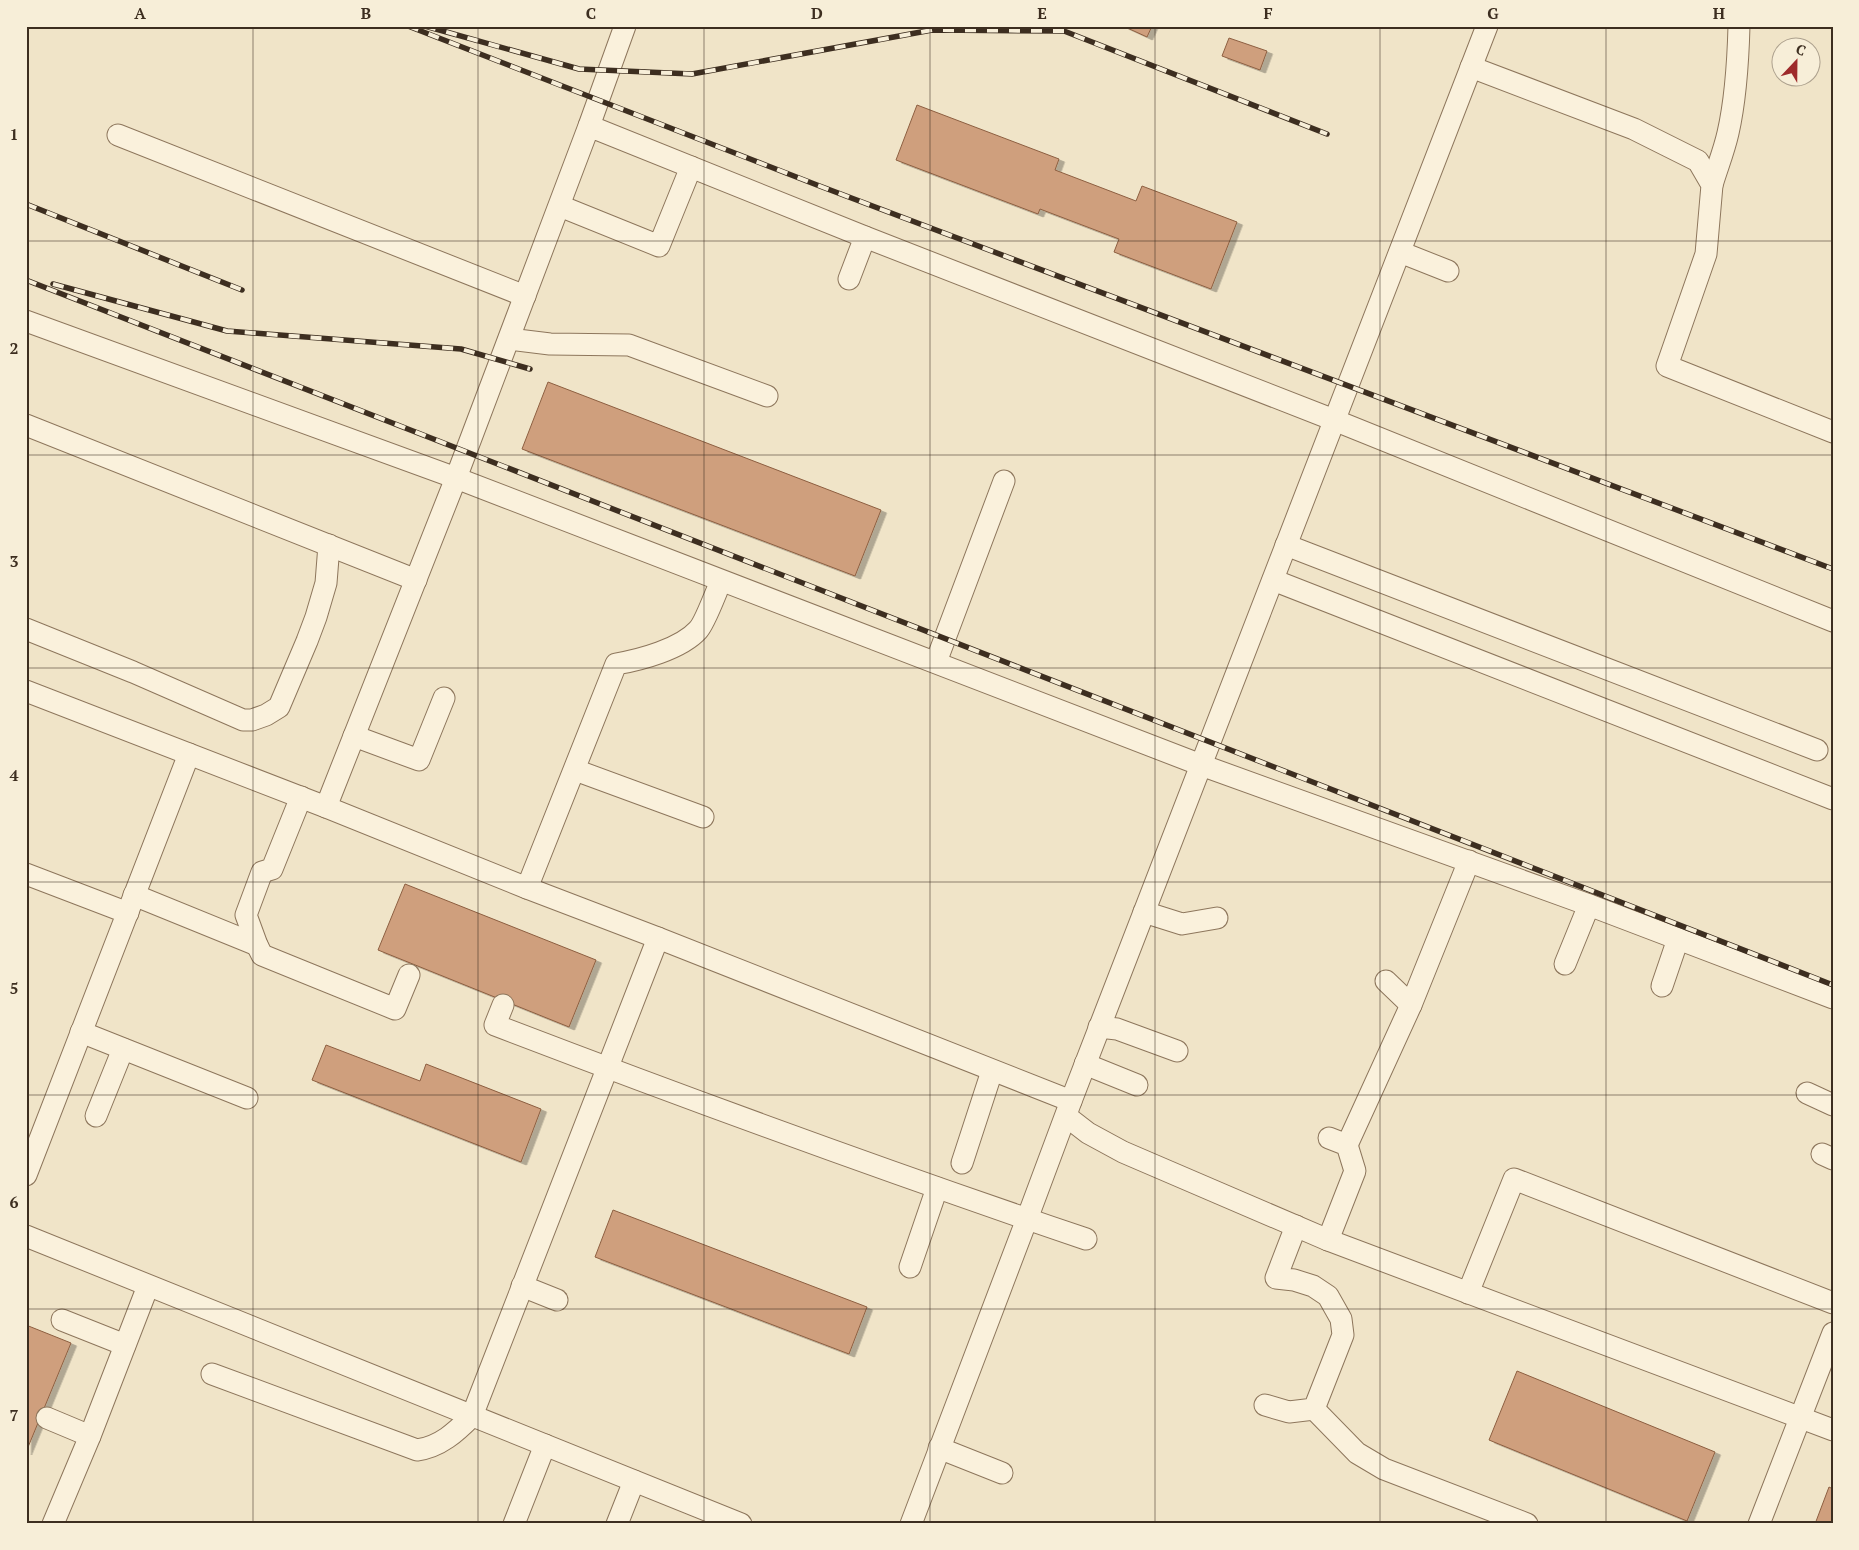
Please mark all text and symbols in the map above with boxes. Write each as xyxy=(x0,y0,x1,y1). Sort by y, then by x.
text: A xyxy=(134,2,146,24)
text: B xyxy=(361,2,371,24)
text: C xyxy=(586,2,596,24)
text: D xyxy=(811,2,823,24)
text: E xyxy=(1037,2,1047,24)
text: F xyxy=(1263,2,1273,24)
text: G xyxy=(1487,2,1499,24)
text: H xyxy=(1713,2,1725,24)
north arrow xyxy=(1772,38,1822,88)
text: С xyxy=(1793,39,1809,60)
text: 1 xyxy=(9,123,19,145)
text: 2 xyxy=(9,337,19,359)
text: 3 xyxy=(9,550,19,572)
text: 4 xyxy=(9,764,19,786)
text: 5 xyxy=(9,977,19,999)
text: 6 xyxy=(9,1191,19,1213)
text: 7 xyxy=(9,1404,19,1426)

